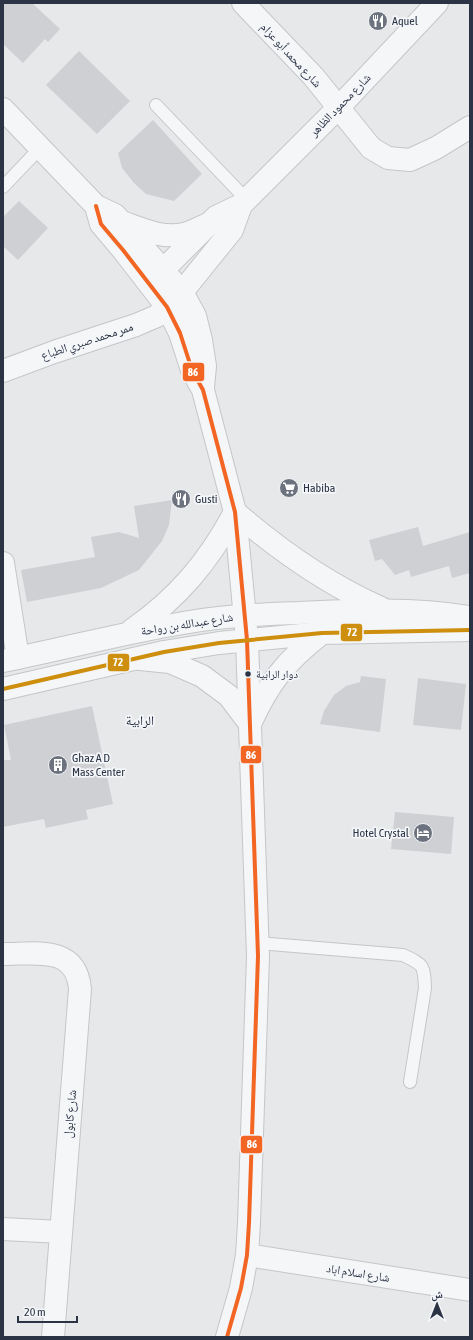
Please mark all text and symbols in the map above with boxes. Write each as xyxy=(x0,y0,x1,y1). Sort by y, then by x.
restaurant icon: Aquel xyxy=(367,10,389,32)
place label: Aquel xyxy=(392,14,419,28)
street label: شارع محمد أبو عزام xyxy=(257,20,325,91)
street label: شارع محمود الظاهر xyxy=(306,71,374,141)
street label: ممر محمد صبري الطباع xyxy=(39,319,136,365)
line badge: 86 xyxy=(182,362,205,382)
text: 86 xyxy=(188,366,198,378)
supermarket icon: Habiba xyxy=(278,477,300,499)
place label: Habiba xyxy=(303,481,335,495)
restaurant icon: Gusti xyxy=(170,488,192,510)
place label: Gusti xyxy=(195,492,218,506)
street label: شارع عبدالله بن رواحة xyxy=(140,610,234,639)
line badge: 72 xyxy=(340,623,363,642)
text: 72 xyxy=(347,626,357,638)
line badge: 72 xyxy=(107,653,130,672)
text: 72 xyxy=(113,656,123,668)
place label: دوار الرابية xyxy=(256,668,298,680)
marker: دوار الرابية xyxy=(243,669,253,679)
district label: الرابية xyxy=(126,713,154,729)
line badge: 86 xyxy=(240,745,262,764)
text: 86 xyxy=(246,749,256,761)
place label: Ghaz A D Mass Center xyxy=(72,751,125,779)
building icon: Ghaz A D Mass Center xyxy=(47,754,69,776)
hotel icon: Hotel Crystal xyxy=(412,822,434,844)
place label: Hotel Crystal xyxy=(352,826,410,840)
street label: شارع كابول xyxy=(61,1089,80,1139)
line badge: 86 xyxy=(240,1135,263,1154)
text: 86 xyxy=(247,1138,257,1150)
street label: شارع اسلام اباد xyxy=(325,1261,391,1286)
north arrow xyxy=(417,1284,457,1324)
text: ش xyxy=(431,1288,443,1302)
scale bar xyxy=(18,1298,77,1324)
text: 20 m xyxy=(24,1305,46,1319)

